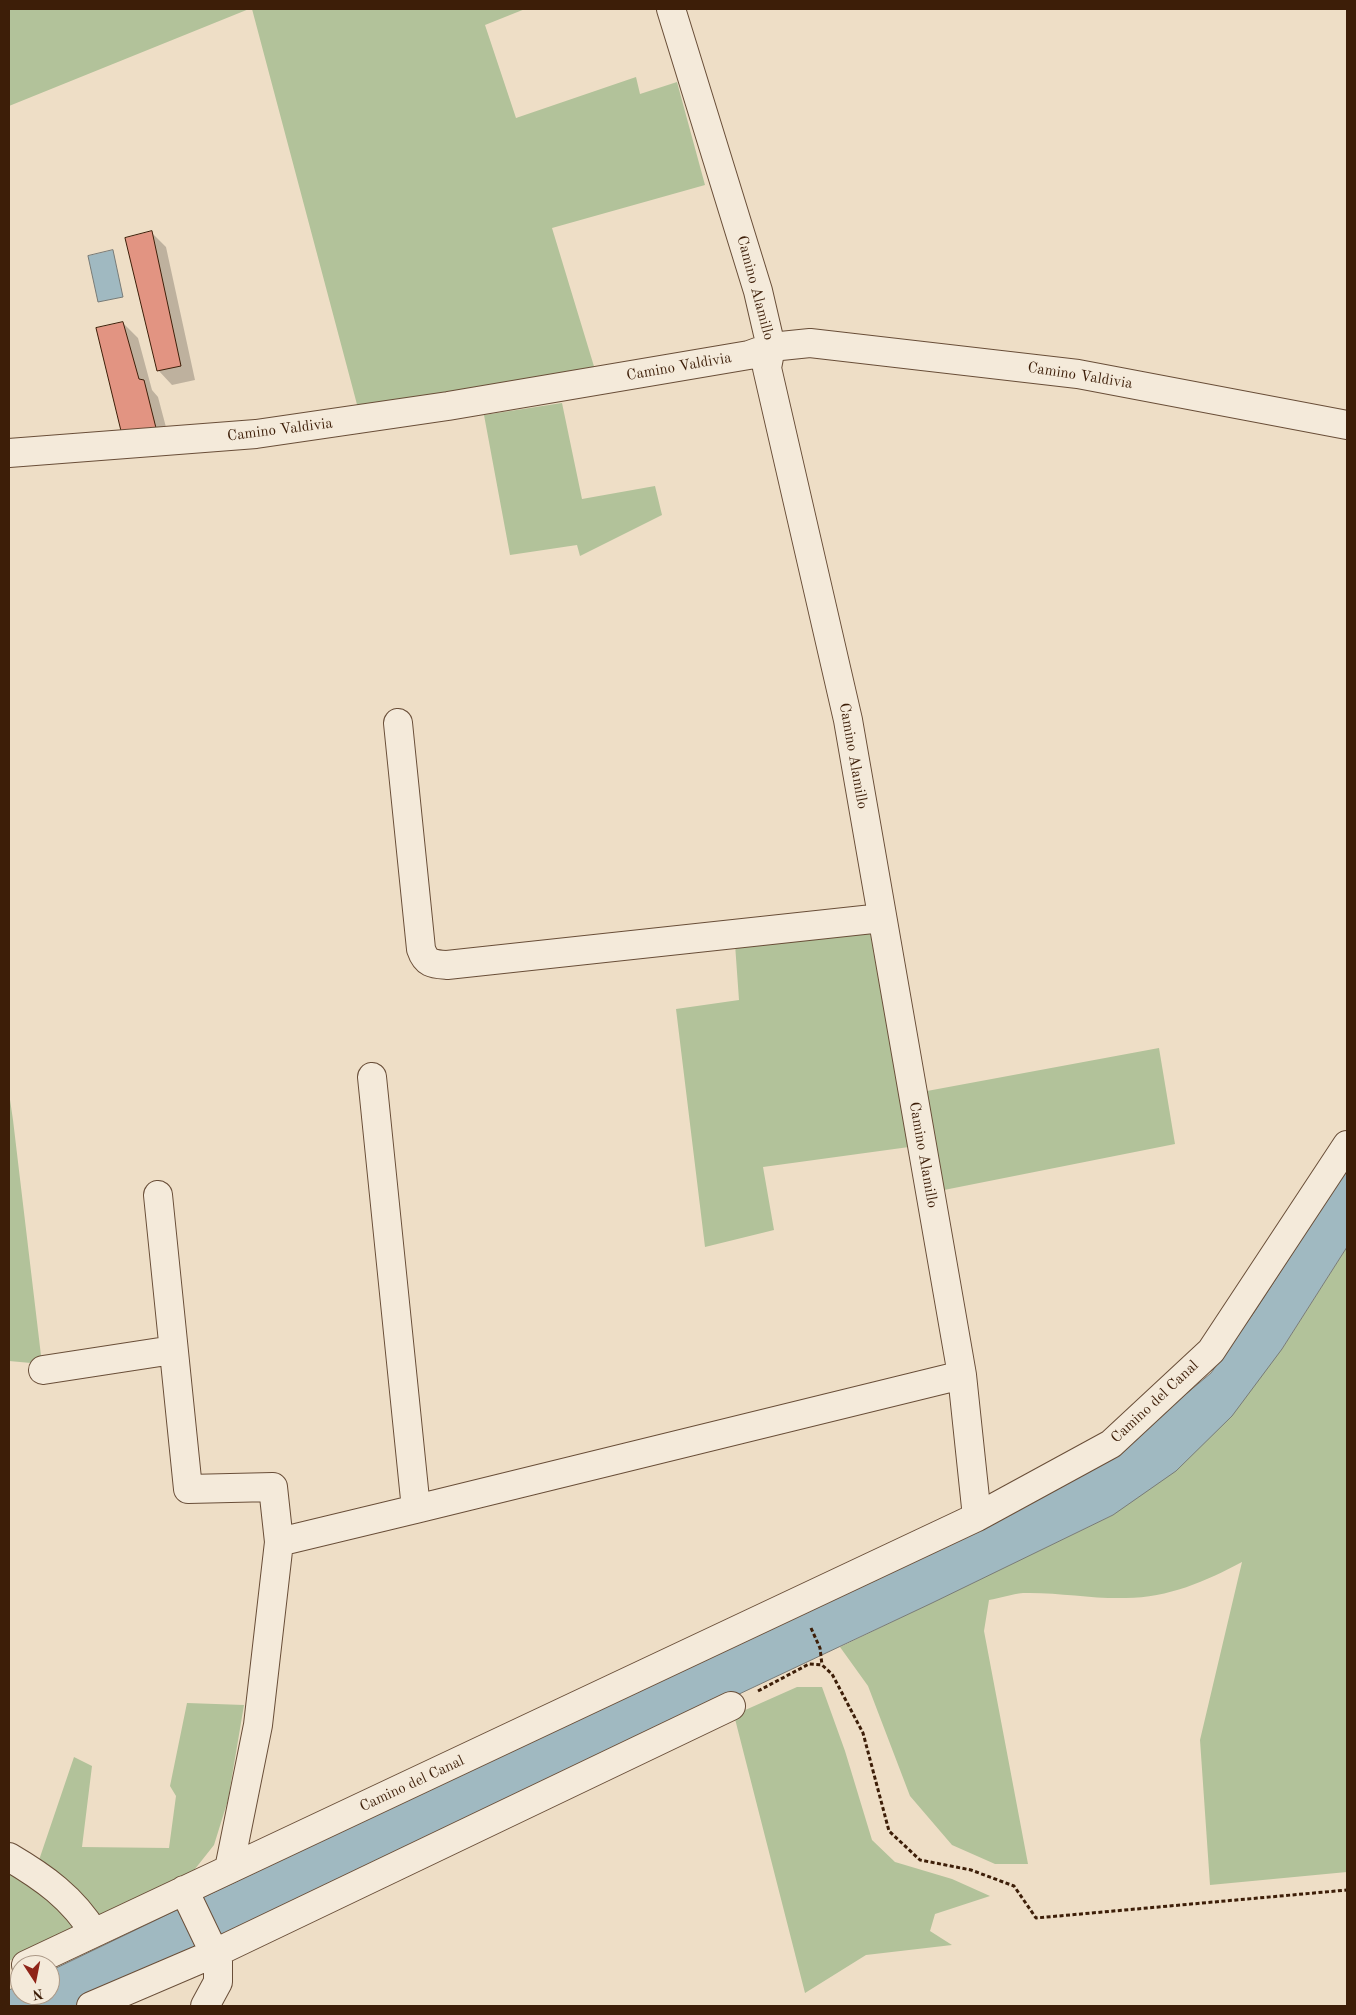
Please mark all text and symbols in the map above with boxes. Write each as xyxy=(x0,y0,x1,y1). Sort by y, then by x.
street label: Camino Alamillo xyxy=(732,234,778,342)
street label: Camino Valdivia xyxy=(625,349,733,385)
street label: Camino Valdivia xyxy=(1026,359,1134,393)
street label: Camino Valdivia xyxy=(226,415,334,445)
street label: Camino Alamillo xyxy=(835,701,871,811)
street label: Camino Alamillo xyxy=(905,1100,941,1210)
street label: Camino del Canal xyxy=(1107,1357,1203,1447)
street label: Camino del Canal xyxy=(357,1752,467,1816)
north arrow xyxy=(10,1955,60,2005)
text: N xyxy=(31,1986,44,2002)

